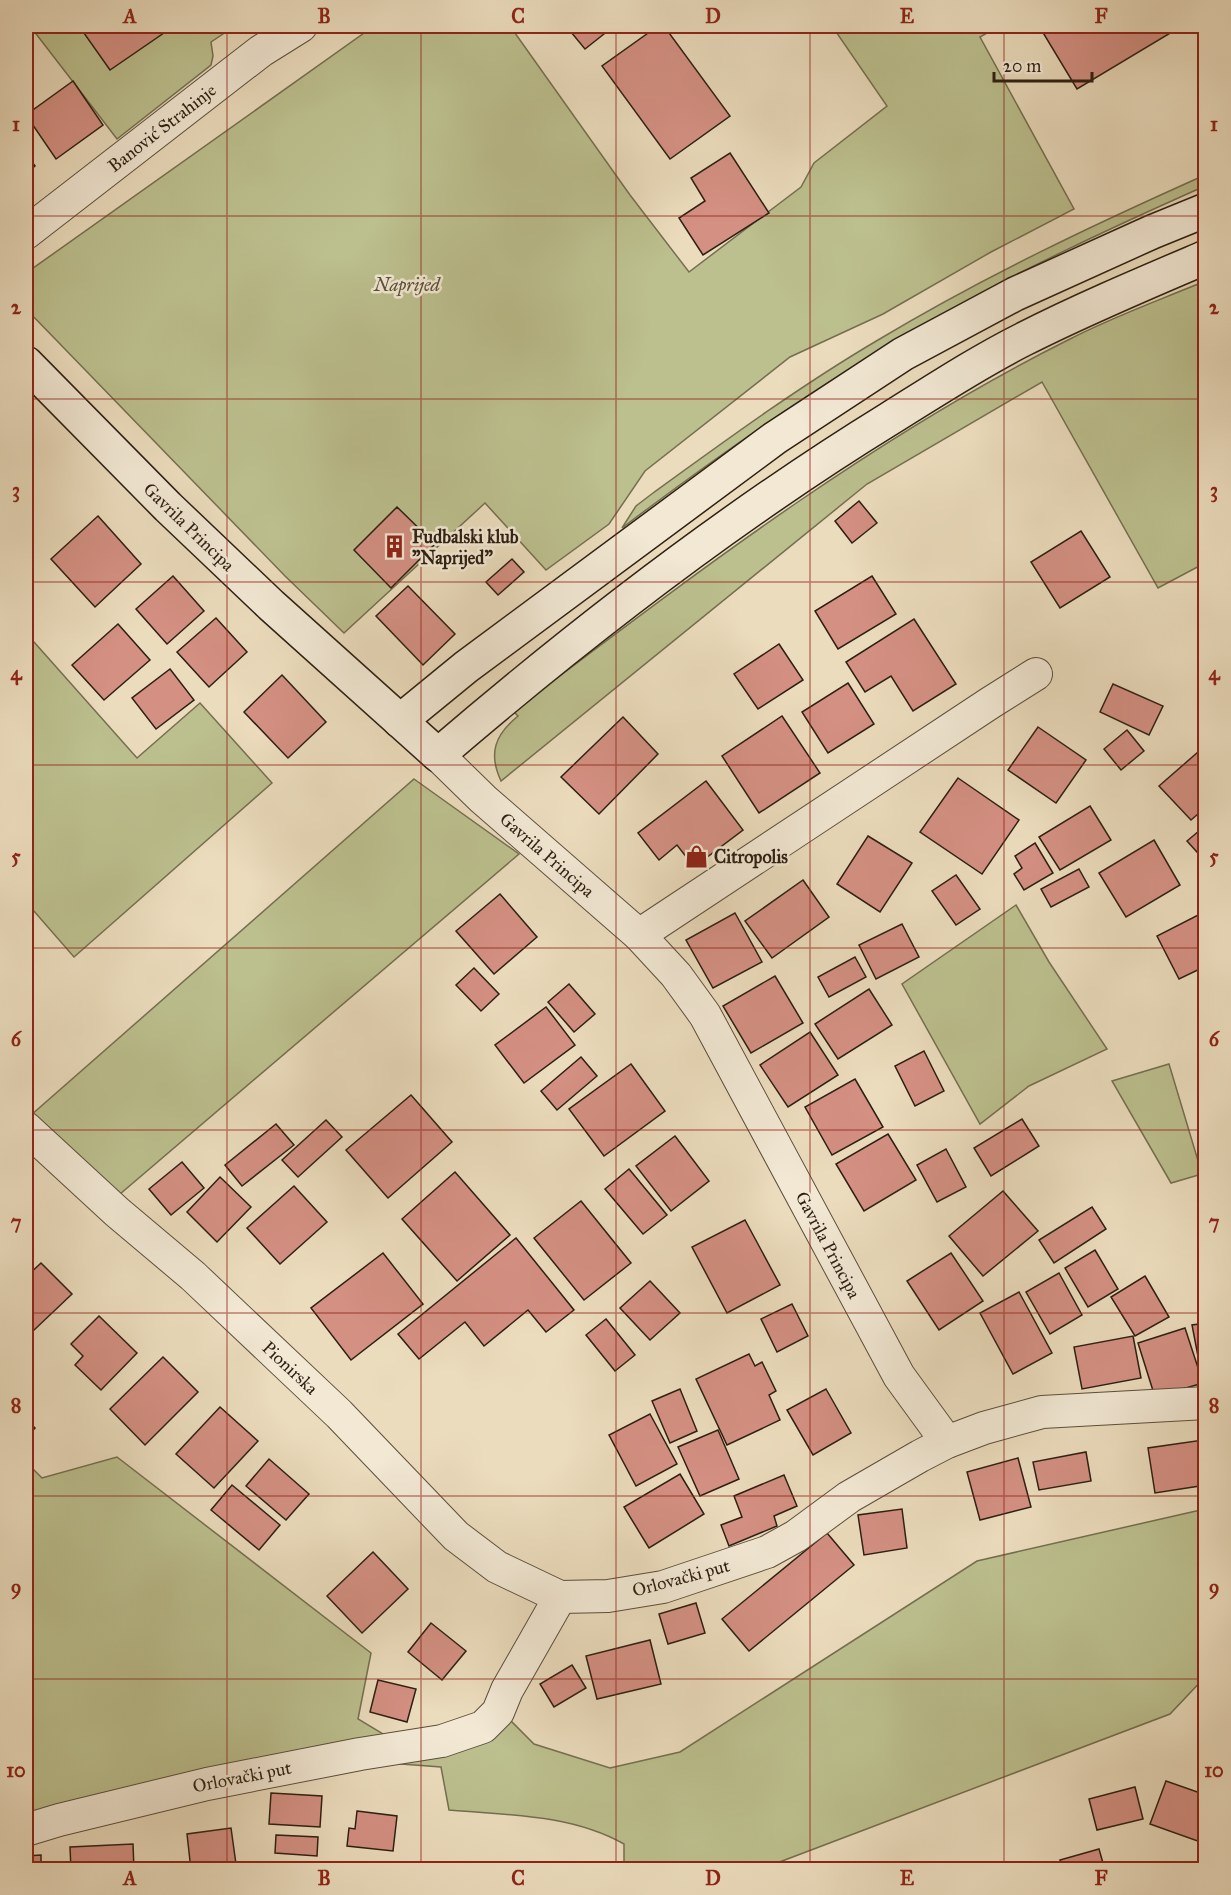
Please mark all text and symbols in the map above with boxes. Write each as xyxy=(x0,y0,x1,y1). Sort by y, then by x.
text: A xyxy=(121,4,137,28)
text: B xyxy=(317,4,331,28)
text: C xyxy=(511,4,525,28)
text: D xyxy=(705,4,721,28)
text: E xyxy=(900,4,915,28)
text: F xyxy=(1094,4,1108,28)
scale bar xyxy=(994,45,1092,83)
text: 20 m xyxy=(1003,55,1041,77)
street label: Banović Strahinje xyxy=(104,79,220,177)
text: 1 xyxy=(12,112,20,136)
text: 1 xyxy=(1210,112,1218,136)
park label: Naprijed xyxy=(373,274,442,297)
text: 2 xyxy=(11,295,22,319)
text: 2 xyxy=(1209,295,1220,319)
text: 3 xyxy=(12,478,20,503)
street label: Gavrila Principa xyxy=(139,478,239,576)
text: 3 xyxy=(1210,478,1218,503)
place label: Fudbalski klub "Naprijed" xyxy=(412,526,519,570)
building icon: Fudbalski klub "Naprijed" xyxy=(381,534,407,560)
text: 4 xyxy=(10,661,22,686)
text: 4 xyxy=(1208,661,1220,686)
street label: Gavrila Principa xyxy=(495,808,599,902)
text: 5 xyxy=(11,844,21,868)
shop icon: Citropolis xyxy=(683,844,709,870)
text: 5 xyxy=(1209,844,1219,868)
place label: Citropolis xyxy=(714,846,788,869)
text: 6 xyxy=(11,1027,23,1051)
text: 6 xyxy=(1209,1027,1221,1051)
street label: Gavrila Principa xyxy=(791,1188,866,1303)
text: 7 xyxy=(11,1210,22,1234)
text: 7 xyxy=(1209,1210,1220,1234)
street label: Pionirska xyxy=(258,1337,323,1400)
text: 8 xyxy=(11,1393,21,1417)
text: 8 xyxy=(1209,1393,1219,1417)
street label: Orlovački put xyxy=(630,1554,733,1602)
text: 9 xyxy=(11,1575,21,1600)
text: 9 xyxy=(1209,1575,1219,1600)
street label: Orlovački put xyxy=(191,1757,294,1797)
text: 10 xyxy=(6,1758,26,1782)
text: 10 xyxy=(1204,1758,1224,1782)
text: A xyxy=(121,1866,137,1890)
text: B xyxy=(317,1866,331,1890)
text: C xyxy=(511,1866,525,1890)
text: D xyxy=(705,1866,721,1890)
text: E xyxy=(900,1866,915,1890)
text: F xyxy=(1094,1866,1108,1890)

